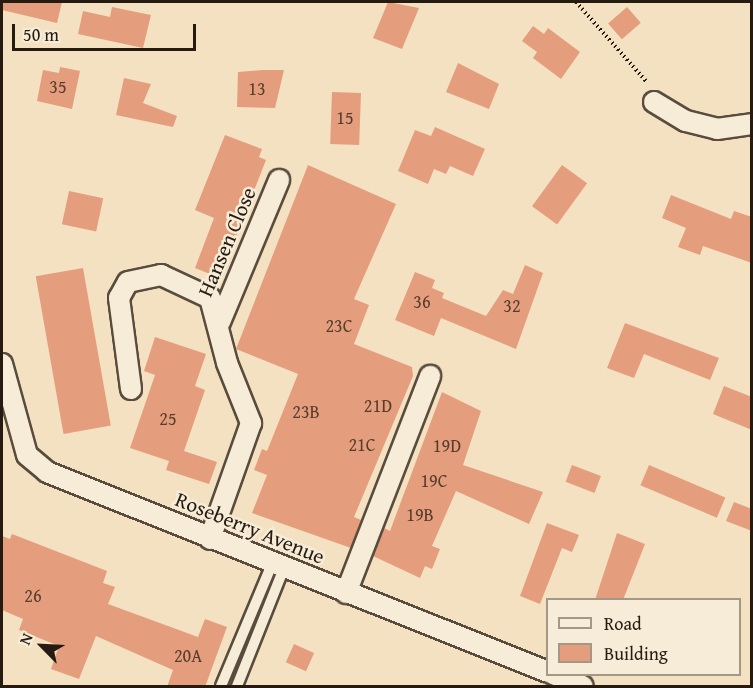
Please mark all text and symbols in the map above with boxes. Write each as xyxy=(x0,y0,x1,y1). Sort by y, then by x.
scale bar xyxy=(15,12,200,50)
text: 50 m xyxy=(23,21,59,48)
house number: 35 xyxy=(49,76,67,98)
house number: 13 xyxy=(248,78,266,100)
house number: 15 xyxy=(336,107,354,129)
street label: Hansen Close xyxy=(193,183,261,301)
house number: 36 xyxy=(413,291,431,313)
house number: 32 xyxy=(503,295,521,317)
house number: 23C xyxy=(325,315,353,337)
house number: 21D xyxy=(364,395,392,417)
house number: 23B xyxy=(292,401,320,423)
house number: 25 xyxy=(159,408,177,430)
house number: 21C xyxy=(348,434,376,456)
house number: 19D xyxy=(433,435,461,457)
house number: 19C xyxy=(420,470,448,492)
street label: Roseberry Avenue xyxy=(172,487,328,569)
house number: 19B xyxy=(406,504,434,526)
house number: 26 xyxy=(24,585,42,607)
legend xyxy=(546,598,741,676)
text: Road xyxy=(604,610,642,637)
north arrow xyxy=(12,616,72,676)
text: N xyxy=(12,629,39,648)
text: Building xyxy=(604,640,668,667)
house number: 20A xyxy=(174,645,202,667)

